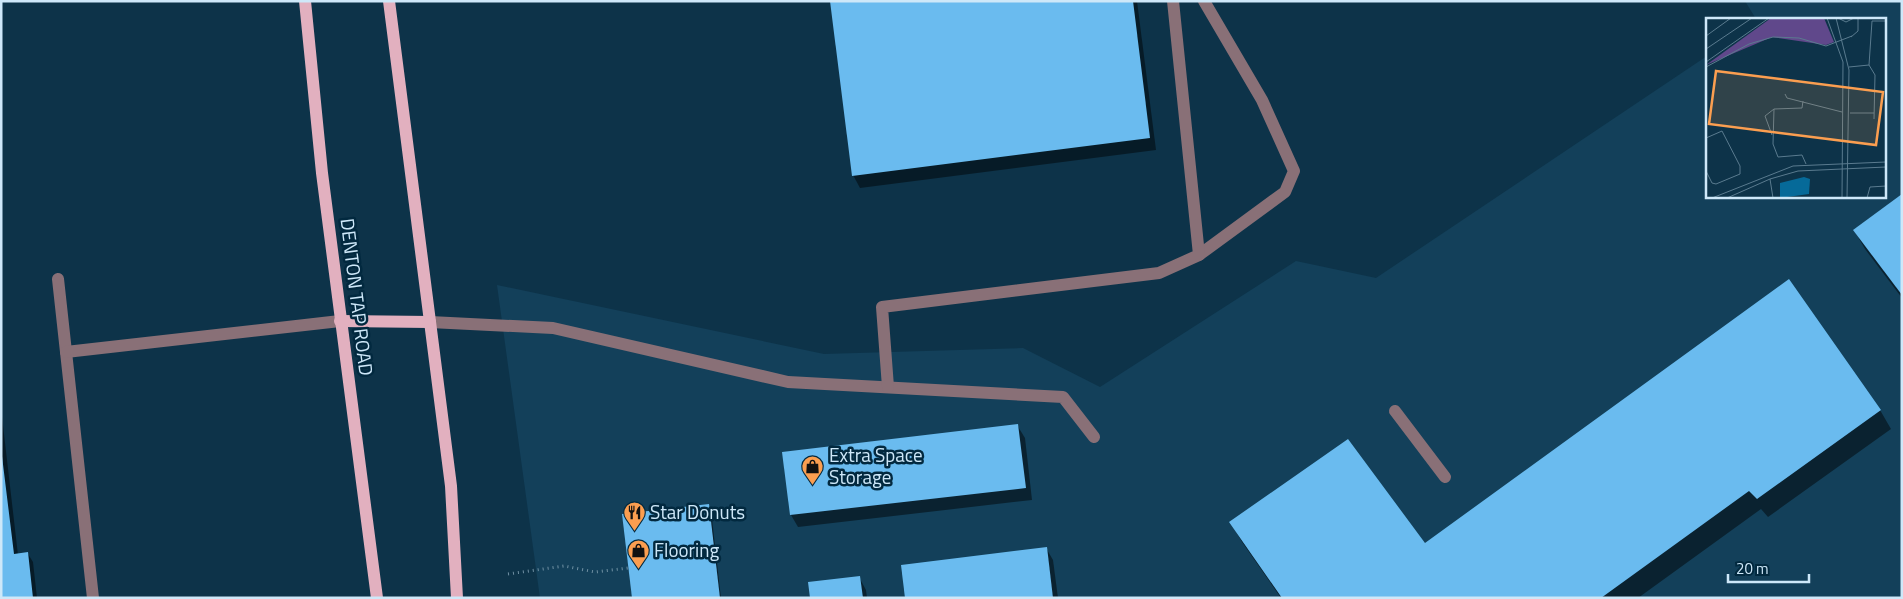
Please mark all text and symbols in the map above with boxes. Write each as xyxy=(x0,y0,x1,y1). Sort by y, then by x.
inset map xyxy=(1706,18,1886,198)
street label: DENTON TAP ROAD xyxy=(333,217,382,377)
place label: Extra Space Storage xyxy=(829,440,923,491)
shop icon: Extra Space Storage xyxy=(801,454,825,485)
place label: Star Donuts xyxy=(650,497,745,526)
restaurant icon: Star Donuts xyxy=(622,500,646,531)
place label: Flooring xyxy=(654,535,719,564)
shop icon: Flooring xyxy=(626,538,650,569)
scale bar xyxy=(1728,552,1809,584)
text: 20 m xyxy=(1736,557,1769,580)

